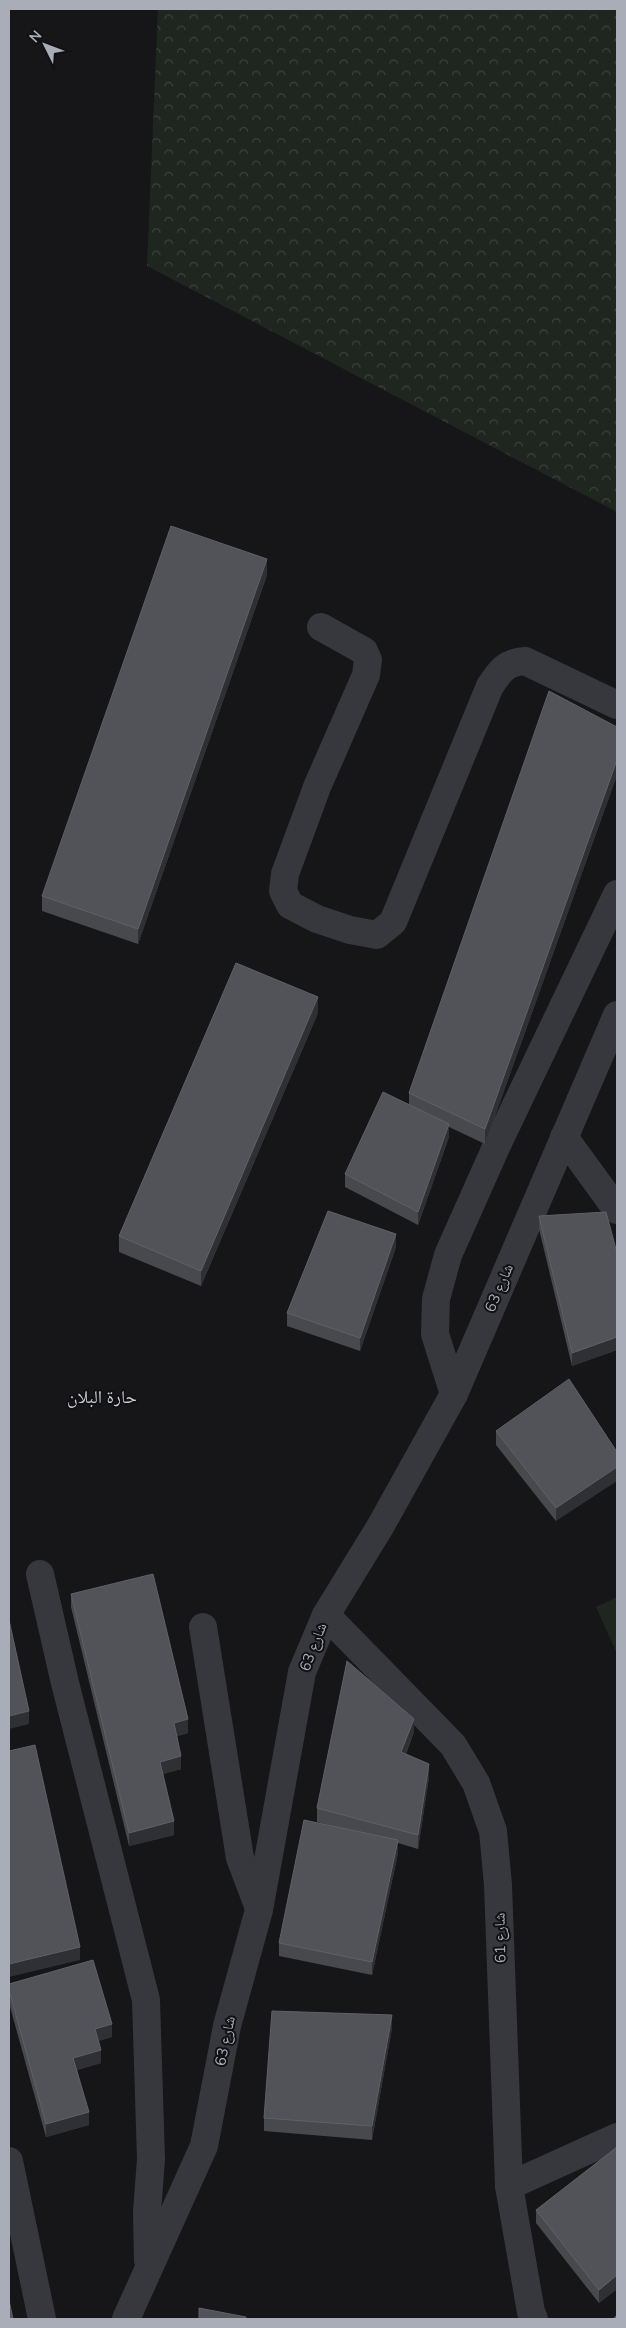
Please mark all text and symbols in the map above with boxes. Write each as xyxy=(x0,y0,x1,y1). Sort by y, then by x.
north arrow xyxy=(20,20,70,70)
text: N xyxy=(25,26,46,47)
street label: شارع 63 xyxy=(480,1261,518,1315)
district label: حارة البلان xyxy=(67,1385,137,1409)
street label: شارع 63 xyxy=(295,1620,331,1674)
street label: شارع 61 xyxy=(490,1913,510,1963)
street label: شارع 63 xyxy=(210,2014,240,2068)

